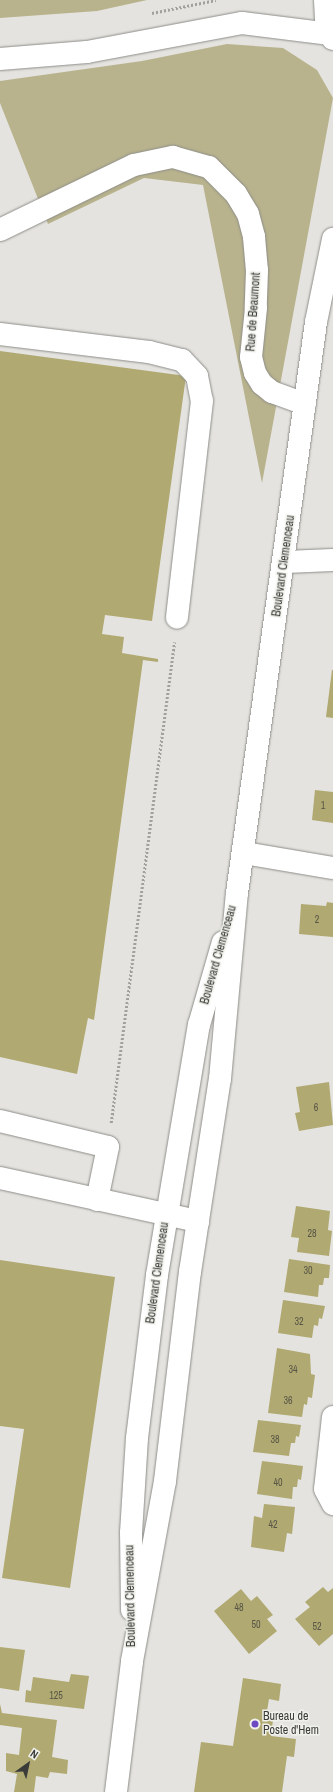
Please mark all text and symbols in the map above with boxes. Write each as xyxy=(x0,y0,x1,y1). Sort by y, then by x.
street label: Rue de Beaumont xyxy=(244,272,264,352)
street label: Boulevard Clemenceau xyxy=(270,514,298,618)
house number: 1 xyxy=(321,800,325,812)
street label: Boulevard Clemenceau xyxy=(198,904,240,1006)
house number: 2 xyxy=(315,914,319,926)
house number: 6 xyxy=(314,1102,318,1114)
street label: Boulevard Clemenceau xyxy=(144,1221,172,1325)
house number: 28 xyxy=(307,1228,317,1240)
house number: 30 xyxy=(303,1265,313,1277)
house number: 32 xyxy=(294,1316,304,1328)
house number: 34 xyxy=(288,1364,298,1376)
house number: 36 xyxy=(283,1395,293,1407)
house number: 38 xyxy=(270,1434,280,1446)
house number: 40 xyxy=(273,1477,283,1489)
house number: 42 xyxy=(268,1519,278,1531)
street label: Boulevard Clemenceau xyxy=(123,1545,139,1647)
house number: 48 xyxy=(234,1602,244,1614)
house number: 50 xyxy=(251,1619,261,1631)
house number: 52 xyxy=(312,1621,322,1633)
house number: 125 xyxy=(49,1690,63,1702)
place label: Bureau de Poste d'Hem xyxy=(263,1710,319,1738)
marker: Bureau de Poste d'Hem xyxy=(250,1719,260,1729)
north arrow xyxy=(8,1744,48,1784)
text: N xyxy=(28,1746,41,1762)

